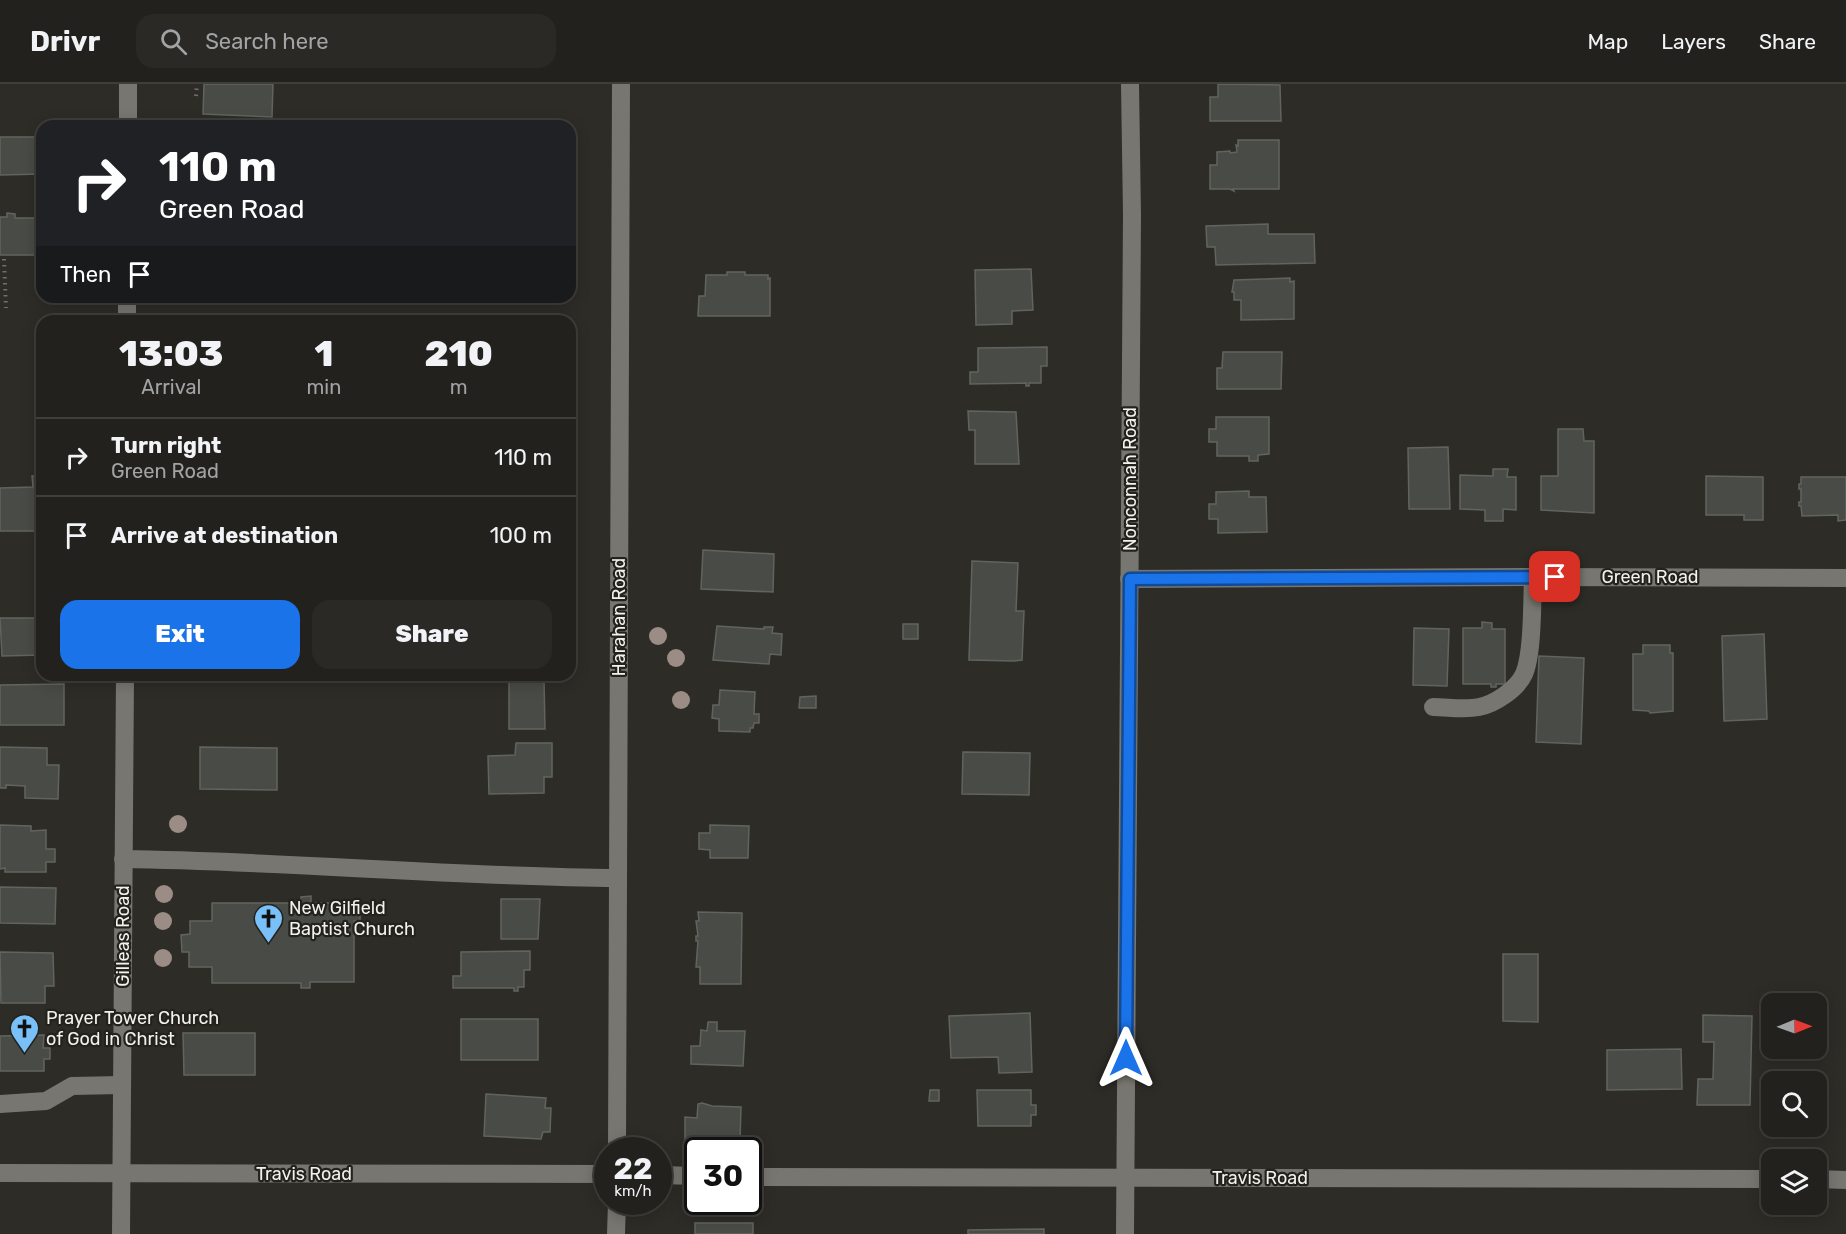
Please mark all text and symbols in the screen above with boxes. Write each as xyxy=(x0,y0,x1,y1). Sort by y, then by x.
search box xyxy=(136,14,556,68)
text: Drivr xyxy=(30,25,100,58)
icon: search xyxy=(157,25,190,58)
text: Search here xyxy=(205,28,329,55)
text: Map xyxy=(1587,29,1628,54)
text: Layers xyxy=(1661,29,1726,54)
text: Share xyxy=(1759,29,1816,54)
text: 110 m xyxy=(159,142,277,192)
icon: right xyxy=(60,144,138,222)
text: Green Road xyxy=(159,193,305,225)
icon: arrive xyxy=(123,258,156,291)
text: Then xyxy=(60,261,111,288)
text: 13:03 xyxy=(119,332,224,375)
text: 1 xyxy=(314,332,333,375)
text: 210 xyxy=(424,332,493,375)
text: Arrival xyxy=(141,375,201,399)
text: min xyxy=(307,375,341,399)
text: m xyxy=(450,375,468,399)
street label: Nonconnah Road xyxy=(1119,407,1141,551)
text: Turn right xyxy=(111,432,221,459)
icon: right xyxy=(60,441,93,474)
text: 110 m xyxy=(494,444,552,471)
text: Green Road xyxy=(111,459,219,483)
icon: arrive xyxy=(60,519,93,552)
text: Arrive at destination xyxy=(111,522,338,549)
text: 100 m xyxy=(490,522,552,549)
pin xyxy=(1529,551,1580,602)
street label: Harahan Road xyxy=(608,558,630,676)
icon: arrive xyxy=(1538,560,1571,593)
street label: Green Road xyxy=(1601,566,1699,588)
button: Exit xyxy=(60,600,300,669)
button: Share xyxy=(312,600,552,669)
street label: Gilleas Road xyxy=(112,885,134,987)
place label: New Gilfield Baptist Church xyxy=(289,897,415,940)
church icon: New Gilfield Baptist Church xyxy=(252,902,284,944)
north arrow xyxy=(1761,993,1827,1059)
map controls xyxy=(1761,993,1827,1215)
place label: Prayer Tower Church of God in Christ xyxy=(46,1007,219,1050)
church icon: Prayer Tower Church of God in Christ xyxy=(9,1012,41,1054)
position arrow xyxy=(1094,1026,1158,1090)
button: search xyxy=(1761,1071,1827,1137)
speed limit sign: 30 xyxy=(684,1137,762,1215)
button: layers xyxy=(1761,1149,1827,1215)
text: 22 xyxy=(614,1151,653,1187)
street label: Travis Road xyxy=(256,1163,352,1185)
street label: Travis Road xyxy=(1212,1167,1308,1189)
text: km/h xyxy=(614,1182,652,1200)

